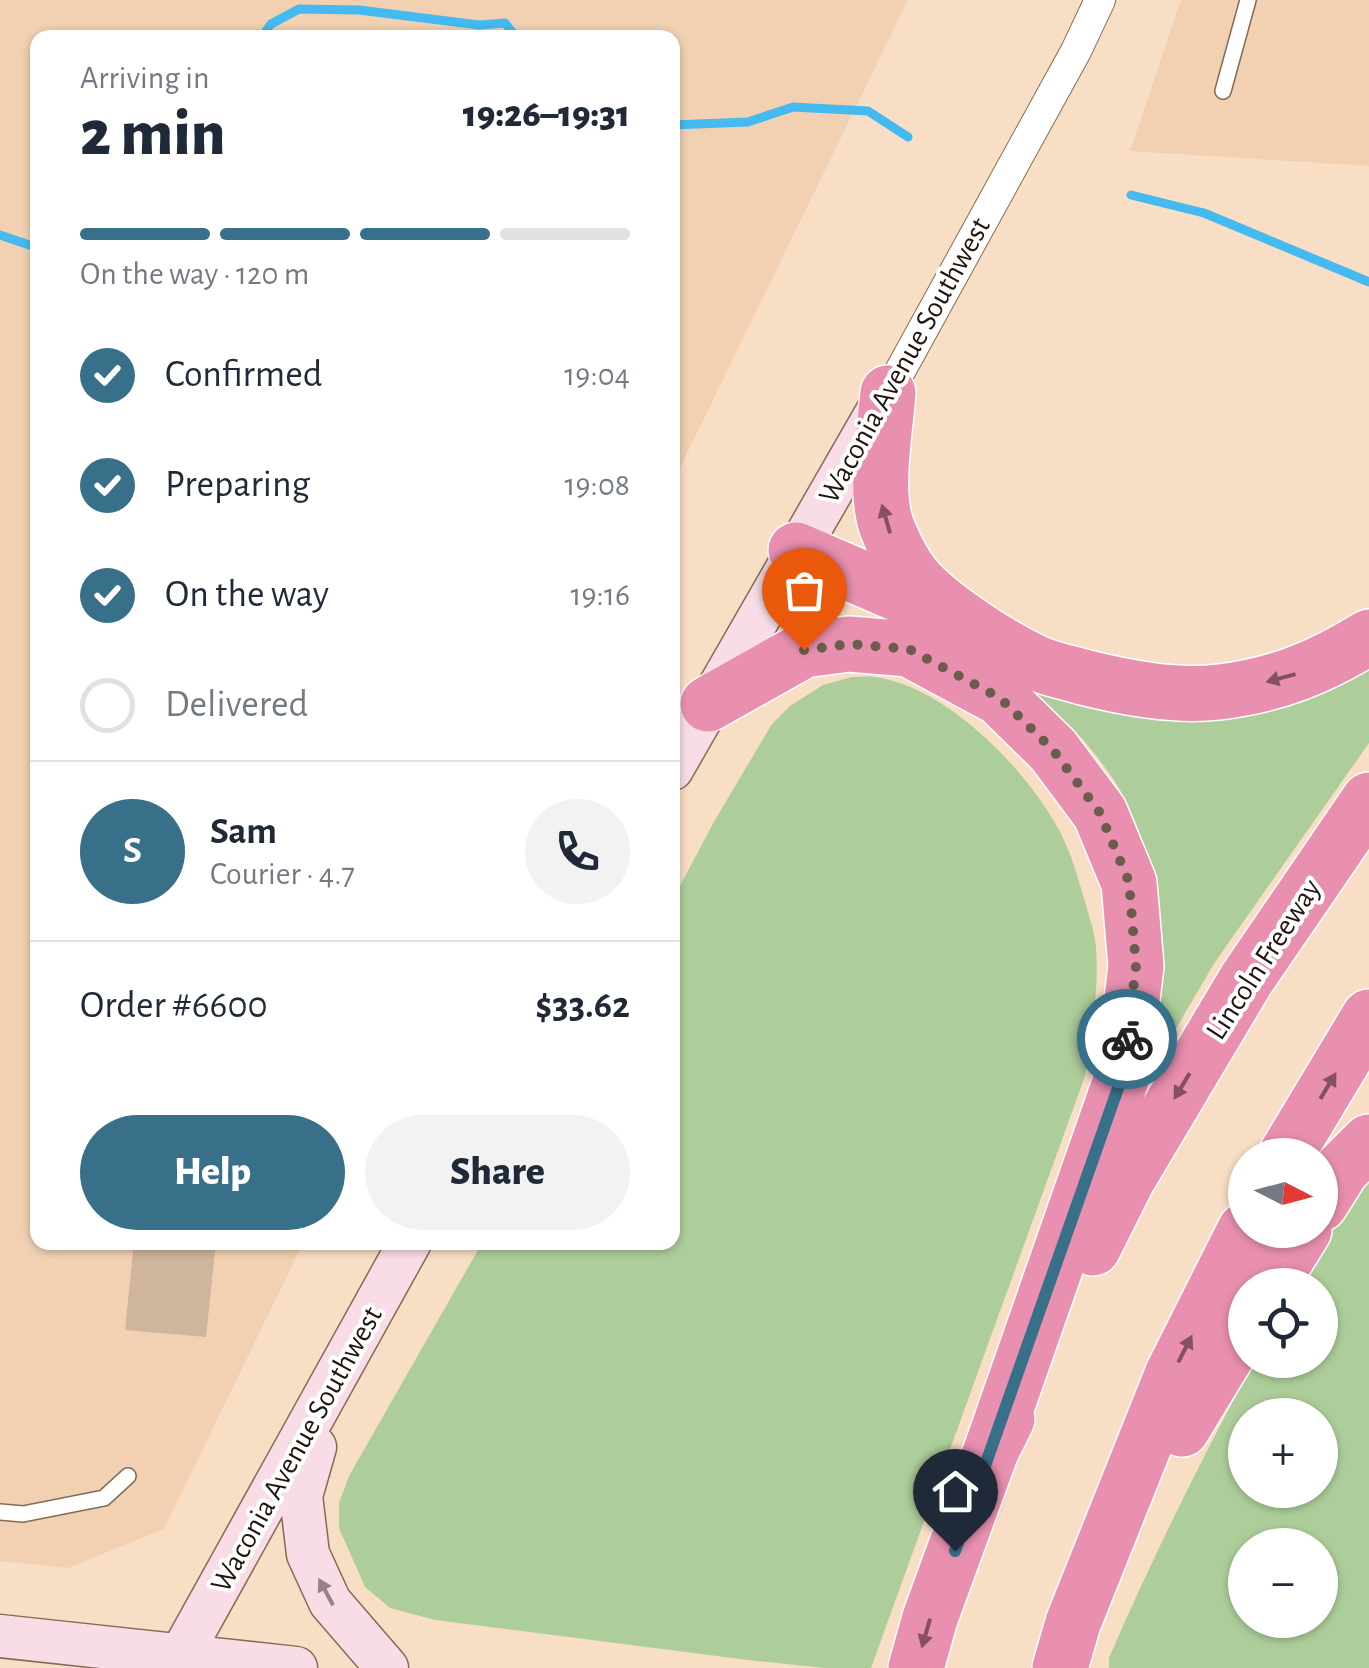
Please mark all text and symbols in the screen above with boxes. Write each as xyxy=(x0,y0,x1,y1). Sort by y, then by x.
text: Arriving in xyxy=(80,62,209,94)
text: 19:26–19:31 xyxy=(463,96,630,134)
text: 2 min xyxy=(80,102,226,167)
street label: Waconia Avenue Southwest xyxy=(814,212,996,508)
text: On the way · 120 m xyxy=(80,258,309,290)
icon: check xyxy=(80,348,135,403)
text: Confirmed xyxy=(165,356,322,394)
text: 19:04 xyxy=(564,359,630,391)
icon: check xyxy=(80,458,135,513)
text: Preparing xyxy=(165,466,310,504)
text: 19:08 xyxy=(565,469,630,501)
one-way arrow xyxy=(878,504,893,534)
pin xyxy=(762,548,847,651)
icon: bag xyxy=(777,563,832,618)
icon: check xyxy=(80,568,135,623)
text: On the way xyxy=(165,576,329,614)
text: 19:16 xyxy=(571,579,630,611)
one-way arrow xyxy=(1265,671,1296,687)
text: Delivered xyxy=(165,686,308,724)
button: phone xyxy=(525,799,630,904)
text: Sam xyxy=(210,813,277,851)
text: S xyxy=(123,832,142,870)
text: Courier · 4.7 xyxy=(210,858,355,890)
street label: Lincoln Freeway xyxy=(1201,874,1327,1045)
text: Order #6600 xyxy=(80,987,268,1025)
text: $33.62 xyxy=(535,987,630,1025)
courier xyxy=(1077,989,1177,1089)
icon: bike xyxy=(1100,1012,1155,1067)
one-way arrow xyxy=(1174,1072,1191,1101)
one-way arrow xyxy=(1319,1072,1336,1100)
button: Help xyxy=(80,1115,345,1230)
button: Share xyxy=(365,1115,630,1230)
north arrow xyxy=(1228,1138,1338,1248)
map controls xyxy=(1228,1138,1338,1638)
button: locate xyxy=(1228,1268,1338,1378)
street label: Waconia Avenue Southwest xyxy=(206,1301,388,1597)
one-way arrow xyxy=(1176,1335,1193,1364)
button: + xyxy=(1228,1398,1338,1508)
pin xyxy=(913,1449,998,1552)
icon: home xyxy=(928,1464,983,1519)
button: − xyxy=(1228,1528,1338,1638)
one-way arrow xyxy=(318,1577,335,1606)
one-way arrow xyxy=(918,1618,933,1649)

